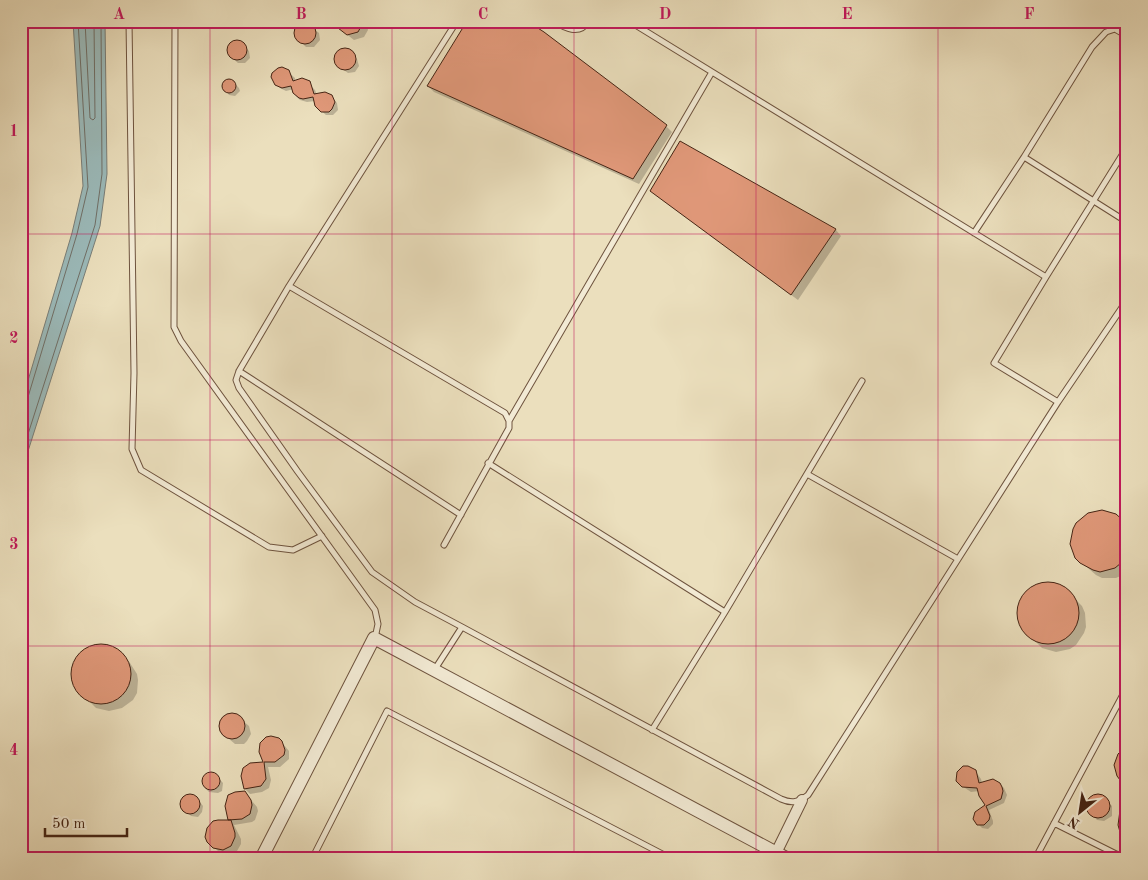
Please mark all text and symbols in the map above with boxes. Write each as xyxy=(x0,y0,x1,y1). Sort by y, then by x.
text: A xyxy=(113,7,125,23)
text: B xyxy=(295,7,307,23)
text: C xyxy=(478,7,488,23)
text: D xyxy=(659,7,671,23)
text: E xyxy=(841,7,853,23)
text: F xyxy=(1024,7,1035,23)
text: 1 xyxy=(9,124,19,140)
text: 2 xyxy=(9,331,19,347)
text: 3 xyxy=(9,537,19,553)
text: 4 xyxy=(9,743,19,759)
north arrow xyxy=(1056,788,1106,838)
scale bar xyxy=(45,805,128,837)
text: N xyxy=(1066,814,1082,831)
text: 50 m xyxy=(52,817,86,832)

